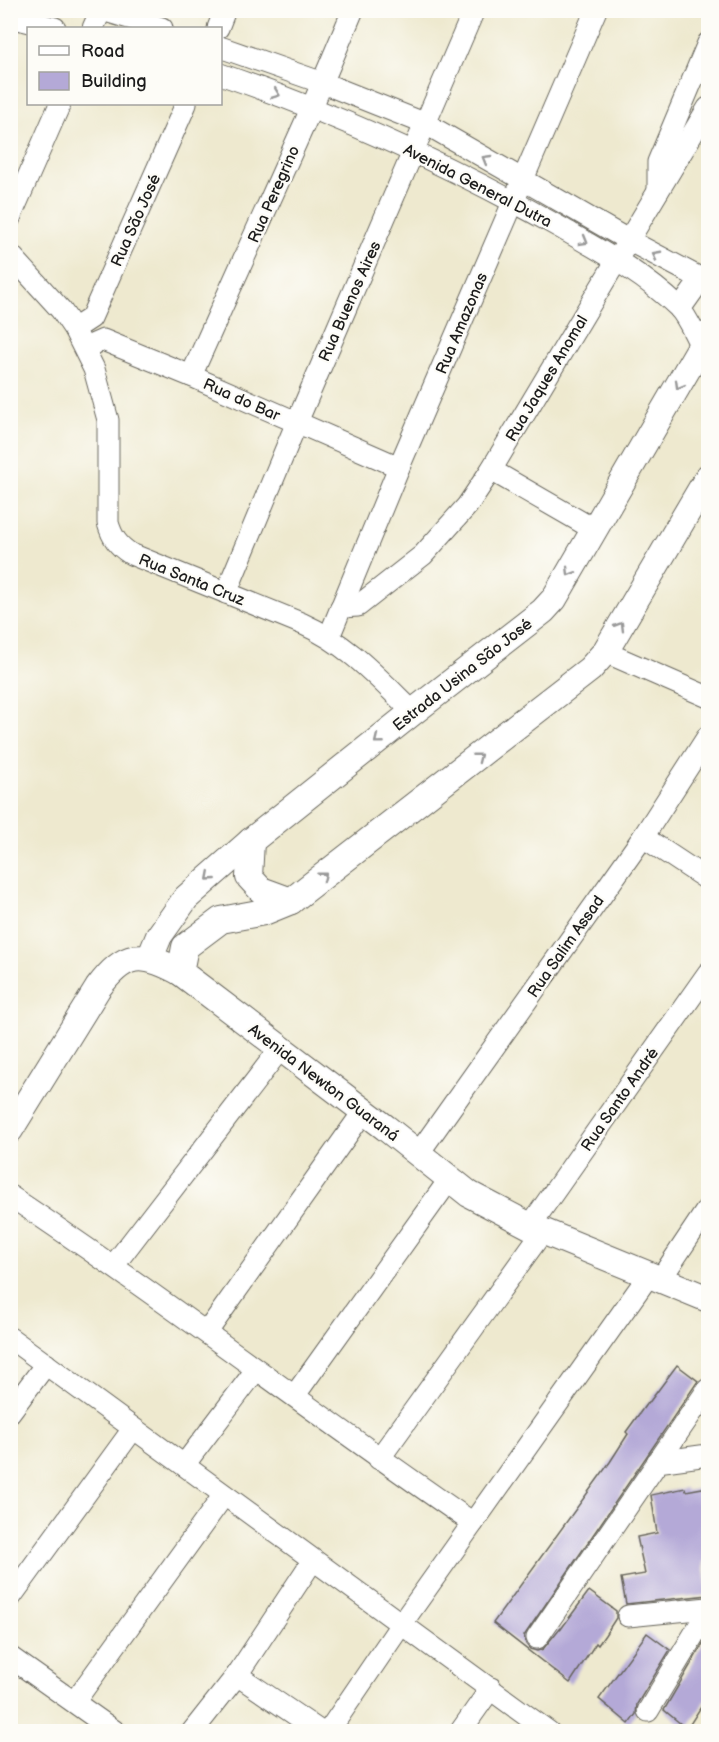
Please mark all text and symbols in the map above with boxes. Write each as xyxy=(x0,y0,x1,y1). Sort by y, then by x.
legend xyxy=(27,27,222,105)
text: Road xyxy=(81,41,125,62)
text: Building xyxy=(81,71,147,92)
one-way arrow xyxy=(270,86,280,99)
street label: Avenida General Dutra xyxy=(400,141,555,232)
street label: Rua Peregrino xyxy=(244,143,304,246)
one-way arrow xyxy=(482,155,493,166)
street label: Rua São José xyxy=(107,171,165,270)
one-way arrow xyxy=(578,234,588,246)
street label: Rua Buenos Aires xyxy=(315,238,385,365)
one-way arrow xyxy=(652,251,662,262)
street label: Rua Amazonas xyxy=(432,270,492,377)
street label: Rua Jaques Anomal xyxy=(502,312,592,445)
street label: Rua do Bar xyxy=(200,375,283,426)
one-way arrow xyxy=(674,379,686,389)
street label: Rua Santa Cruz xyxy=(136,550,248,610)
one-way arrow xyxy=(566,566,578,576)
street label: Estrada Usina São José xyxy=(389,615,537,736)
one-way arrow xyxy=(613,622,624,632)
one-way arrow xyxy=(373,733,384,744)
one-way arrow xyxy=(471,753,482,764)
one-way arrow xyxy=(206,869,217,880)
one-way arrow xyxy=(317,872,328,883)
street label: Rua Salim Assad xyxy=(524,892,608,1002)
street label: Avenida Newton Guaraná xyxy=(244,1020,402,1146)
street label: Rua Santo André xyxy=(577,1044,663,1155)

